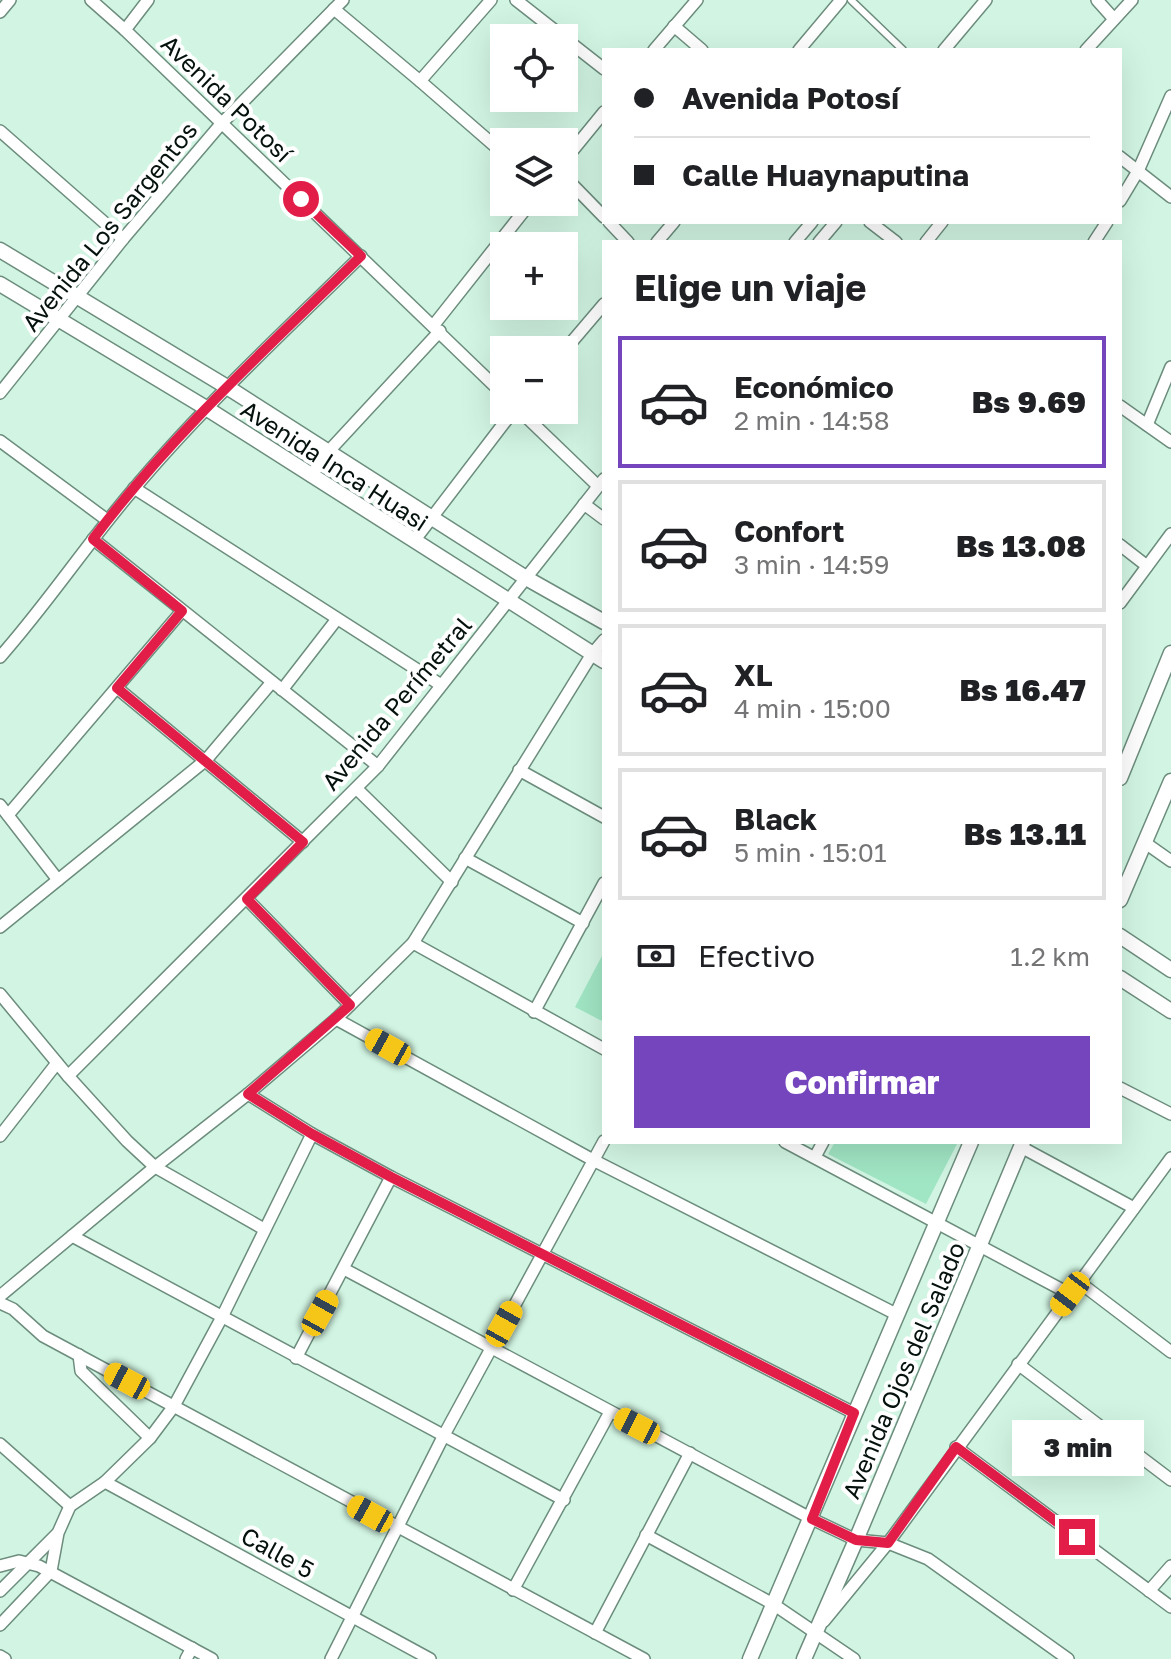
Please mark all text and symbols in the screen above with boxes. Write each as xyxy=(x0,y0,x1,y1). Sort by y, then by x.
map controls xyxy=(490,24,578,424)
button: locate xyxy=(490,24,578,112)
street label: Avenida Potosí xyxy=(156,28,299,169)
text: Avenida Potosí xyxy=(682,80,899,116)
street label: Avenida Los Sargentos xyxy=(15,115,203,337)
button: layers xyxy=(490,128,578,216)
text: Calle Huaynaputina xyxy=(682,157,969,193)
route start xyxy=(283,181,319,217)
button: + xyxy=(490,232,578,320)
text: Elige un viaje xyxy=(634,266,866,309)
button: − xyxy=(490,336,578,424)
icon: car xyxy=(638,366,710,438)
text: Económico xyxy=(734,369,894,405)
text: Bs 9.69 xyxy=(972,384,1086,420)
street label: Avenida Inca Huasi xyxy=(236,394,434,536)
text: 2 min · 14:58 xyxy=(734,405,890,436)
icon: car xyxy=(638,510,710,582)
text: Confort xyxy=(734,513,845,549)
text: Bs 13.08 xyxy=(956,528,1086,564)
text: 3 min · 14:59 xyxy=(734,549,890,580)
street label: Avenida Perímetral xyxy=(315,610,477,796)
icon: car xyxy=(638,654,710,726)
text: XL xyxy=(734,657,773,693)
text: Bs 16.47 xyxy=(959,672,1086,708)
text: 4 min · 15:00 xyxy=(734,693,891,724)
icon: car xyxy=(638,798,710,870)
text: Black xyxy=(734,801,817,837)
text: Bs 13.11 xyxy=(964,816,1086,852)
text: 5 min · 15:01 xyxy=(734,837,887,868)
icon: cash xyxy=(634,934,678,978)
text: Efectivo xyxy=(698,938,815,974)
text: 1.2 km xyxy=(1010,941,1090,972)
car xyxy=(361,1025,415,1069)
button: Confirmar xyxy=(634,1036,1090,1128)
street label: Avenida Ojos del Salado xyxy=(836,1237,970,1503)
car xyxy=(1046,1268,1094,1320)
car xyxy=(298,1286,342,1340)
car xyxy=(482,1297,526,1351)
car xyxy=(100,1359,154,1403)
car xyxy=(610,1404,664,1448)
callout: 3 min xyxy=(1011,1421,1143,1477)
text: 3 min xyxy=(1044,1432,1112,1463)
car xyxy=(343,1492,397,1536)
route end xyxy=(1059,1519,1095,1555)
street label: Calle 5 xyxy=(236,1520,320,1584)

